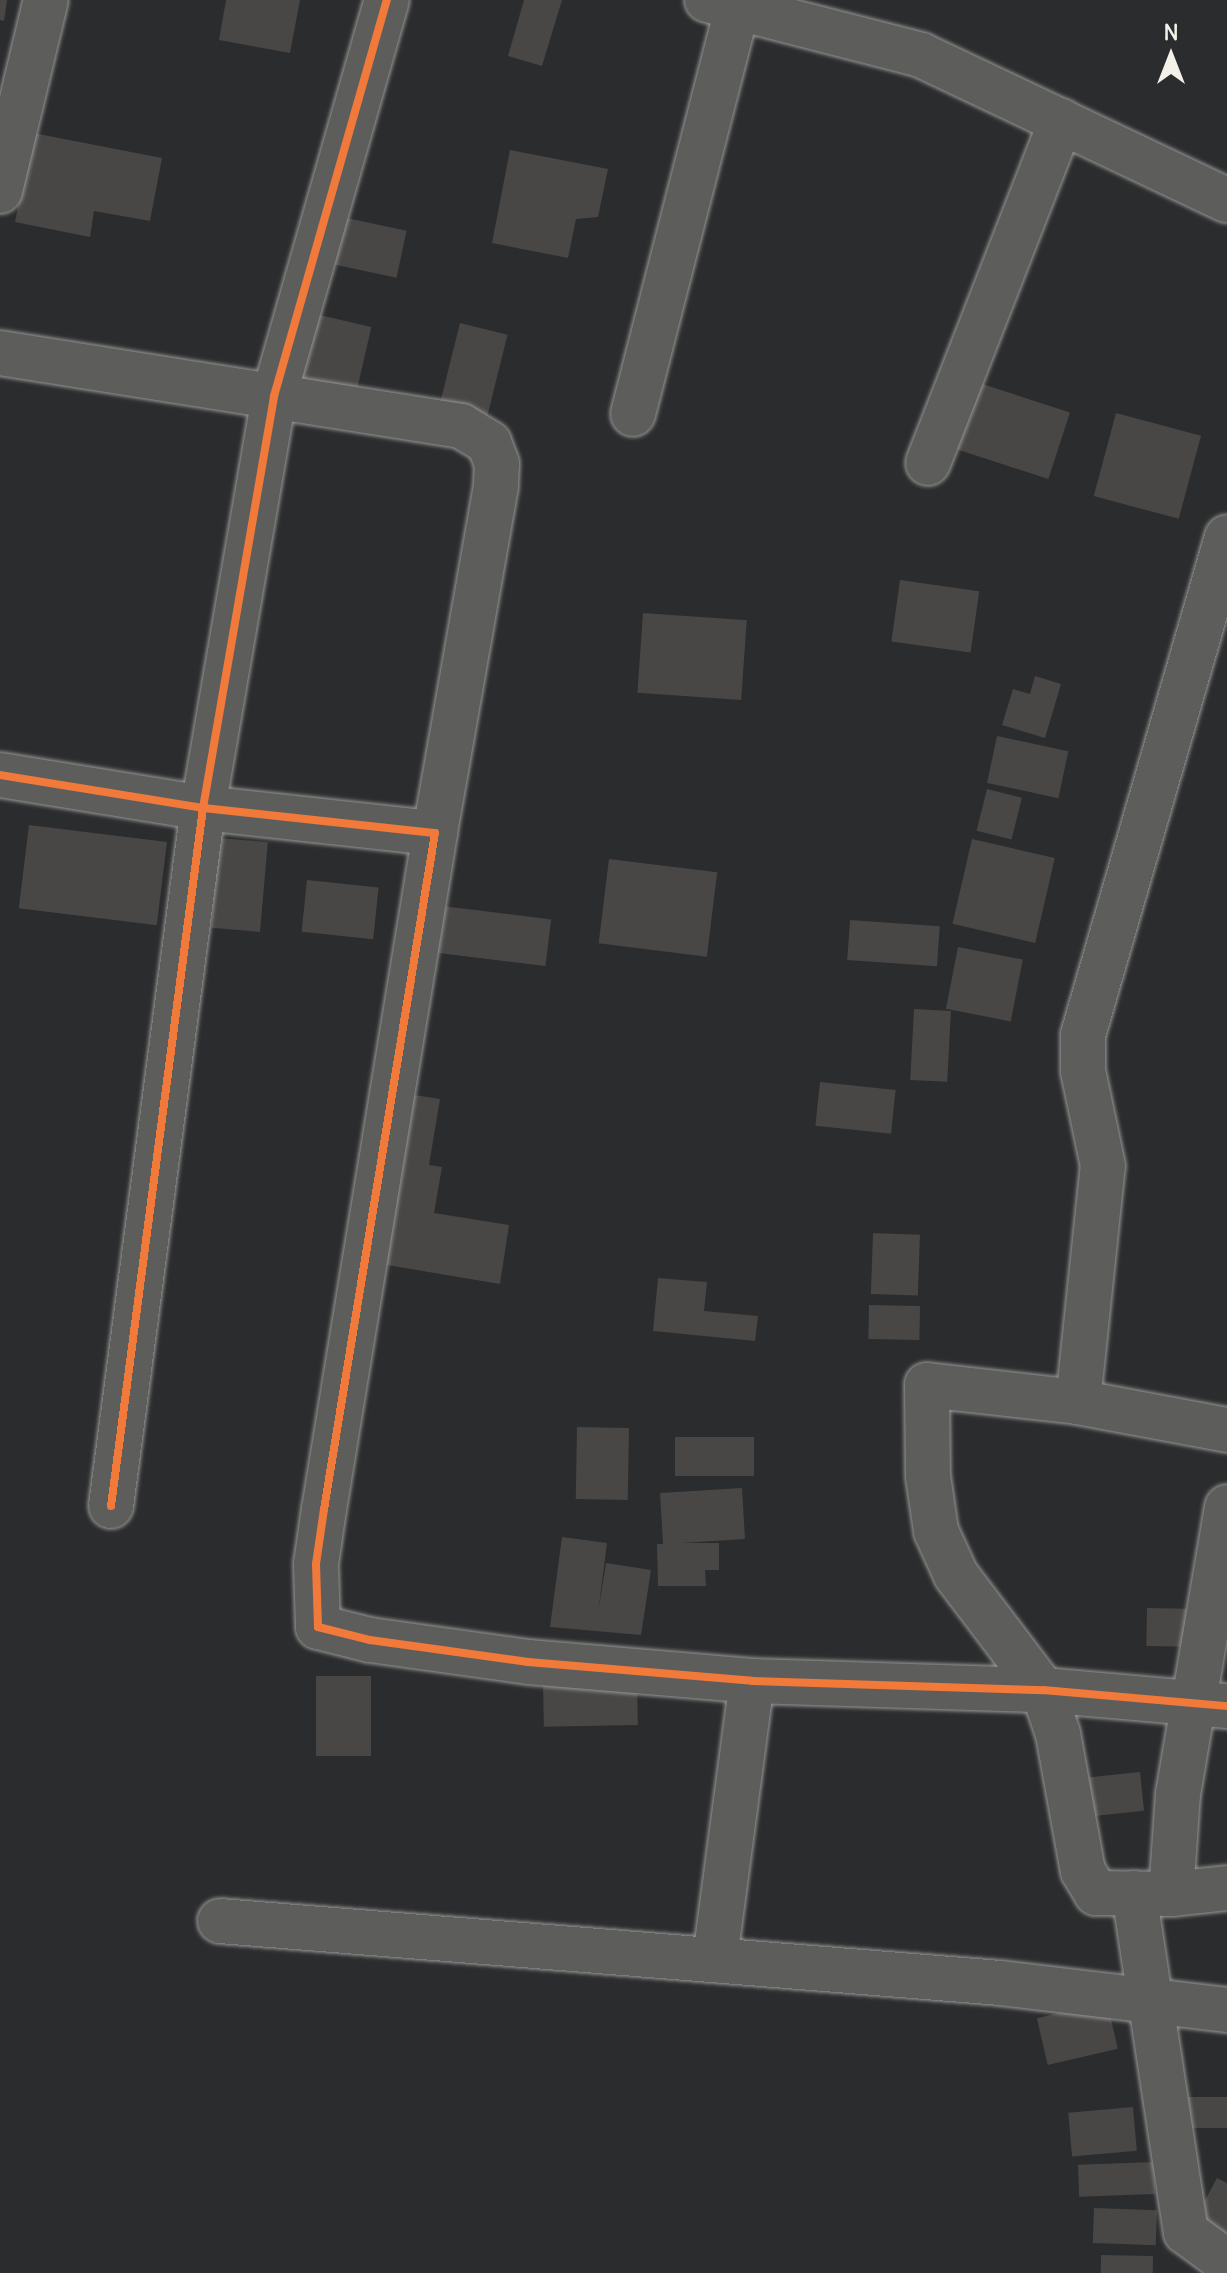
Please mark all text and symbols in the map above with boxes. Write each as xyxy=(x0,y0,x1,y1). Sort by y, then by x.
north arrow xyxy=(1131,16,1211,96)
text: N xyxy=(1163,18,1179,46)

